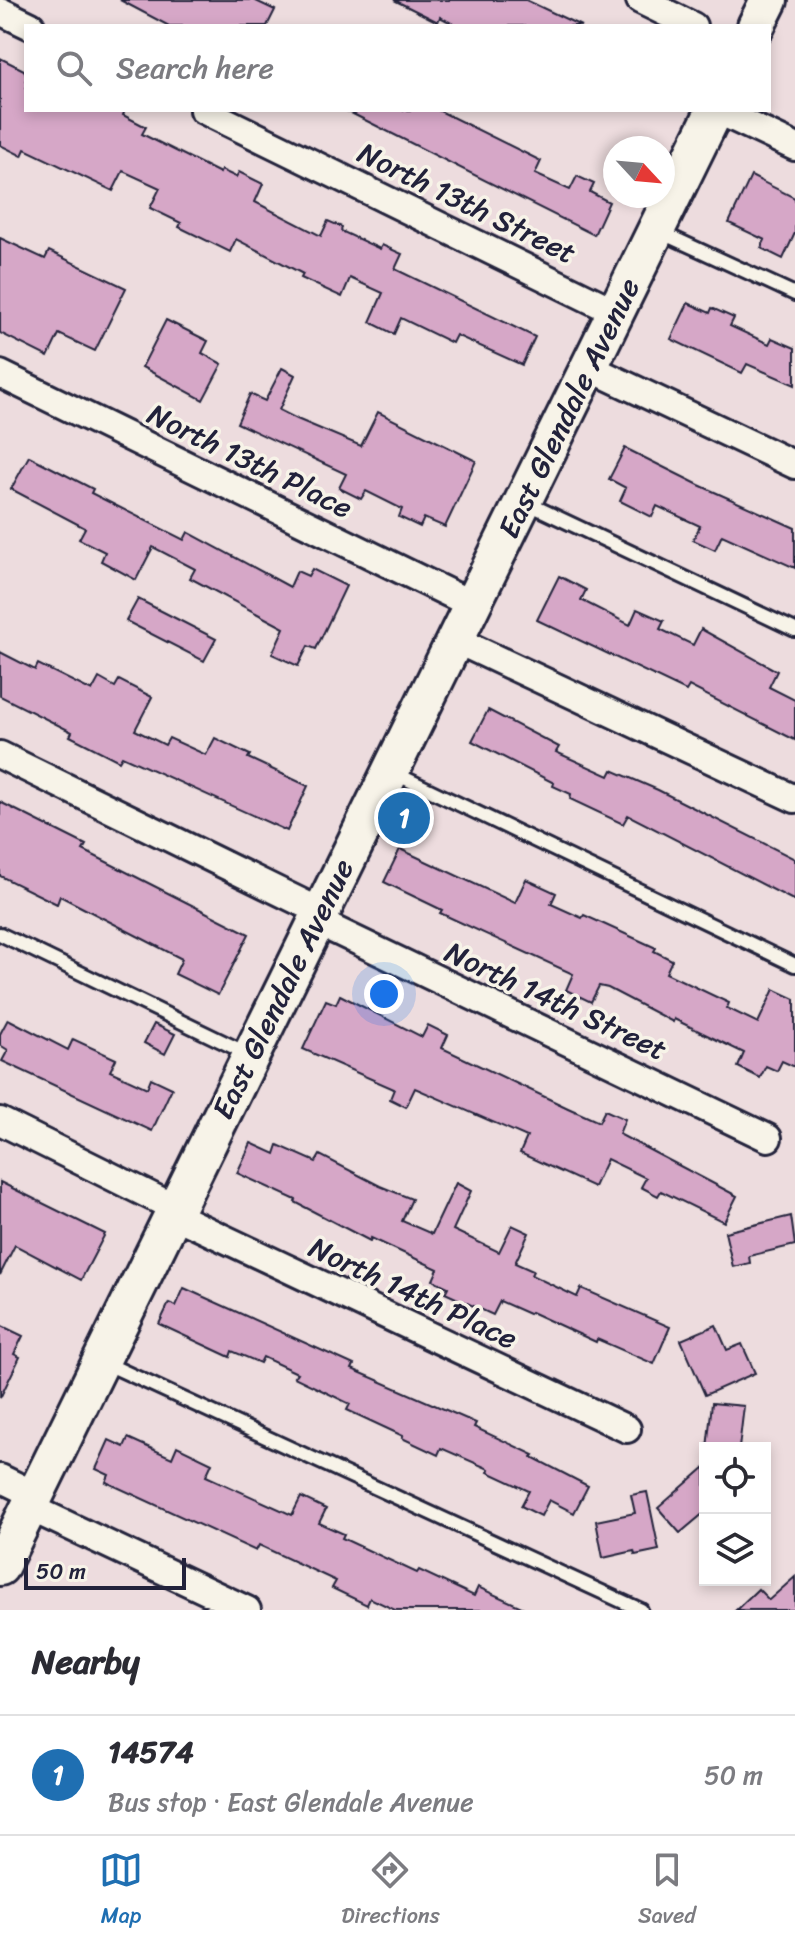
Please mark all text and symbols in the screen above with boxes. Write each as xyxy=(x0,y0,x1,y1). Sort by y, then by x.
search box xyxy=(24,24,771,112)
text: Search here xyxy=(116,41,274,95)
icon: search xyxy=(52,46,96,90)
street label: North 13th Street xyxy=(348,127,586,279)
north arrow xyxy=(603,136,675,208)
street label: East Glendale Avenue xyxy=(482,268,656,548)
street label: North 13th Place xyxy=(138,388,362,534)
pin: 1 xyxy=(378,788,430,848)
street label: East Glendale Avenue xyxy=(196,849,370,1129)
street label: North 14th Street xyxy=(436,926,676,1076)
your location xyxy=(364,974,404,1014)
street label: North 14th Place xyxy=(299,1221,527,1365)
map controls xyxy=(699,1442,771,1586)
button: locate xyxy=(699,1442,771,1514)
button: layers xyxy=(699,1514,771,1586)
text: 50 m xyxy=(36,1552,86,1591)
scale bar xyxy=(24,1554,186,1590)
text: Nearby xyxy=(32,1632,140,1692)
text: 14574 xyxy=(108,1725,194,1779)
text: 1 xyxy=(52,1752,64,1798)
text: 50 m xyxy=(704,1752,763,1798)
text: Bus stop · East Glendale Avenue xyxy=(108,1779,474,1825)
tab: Map xyxy=(99,1848,143,1935)
tab: Directions xyxy=(341,1848,440,1935)
tab: Saved xyxy=(638,1848,696,1935)

